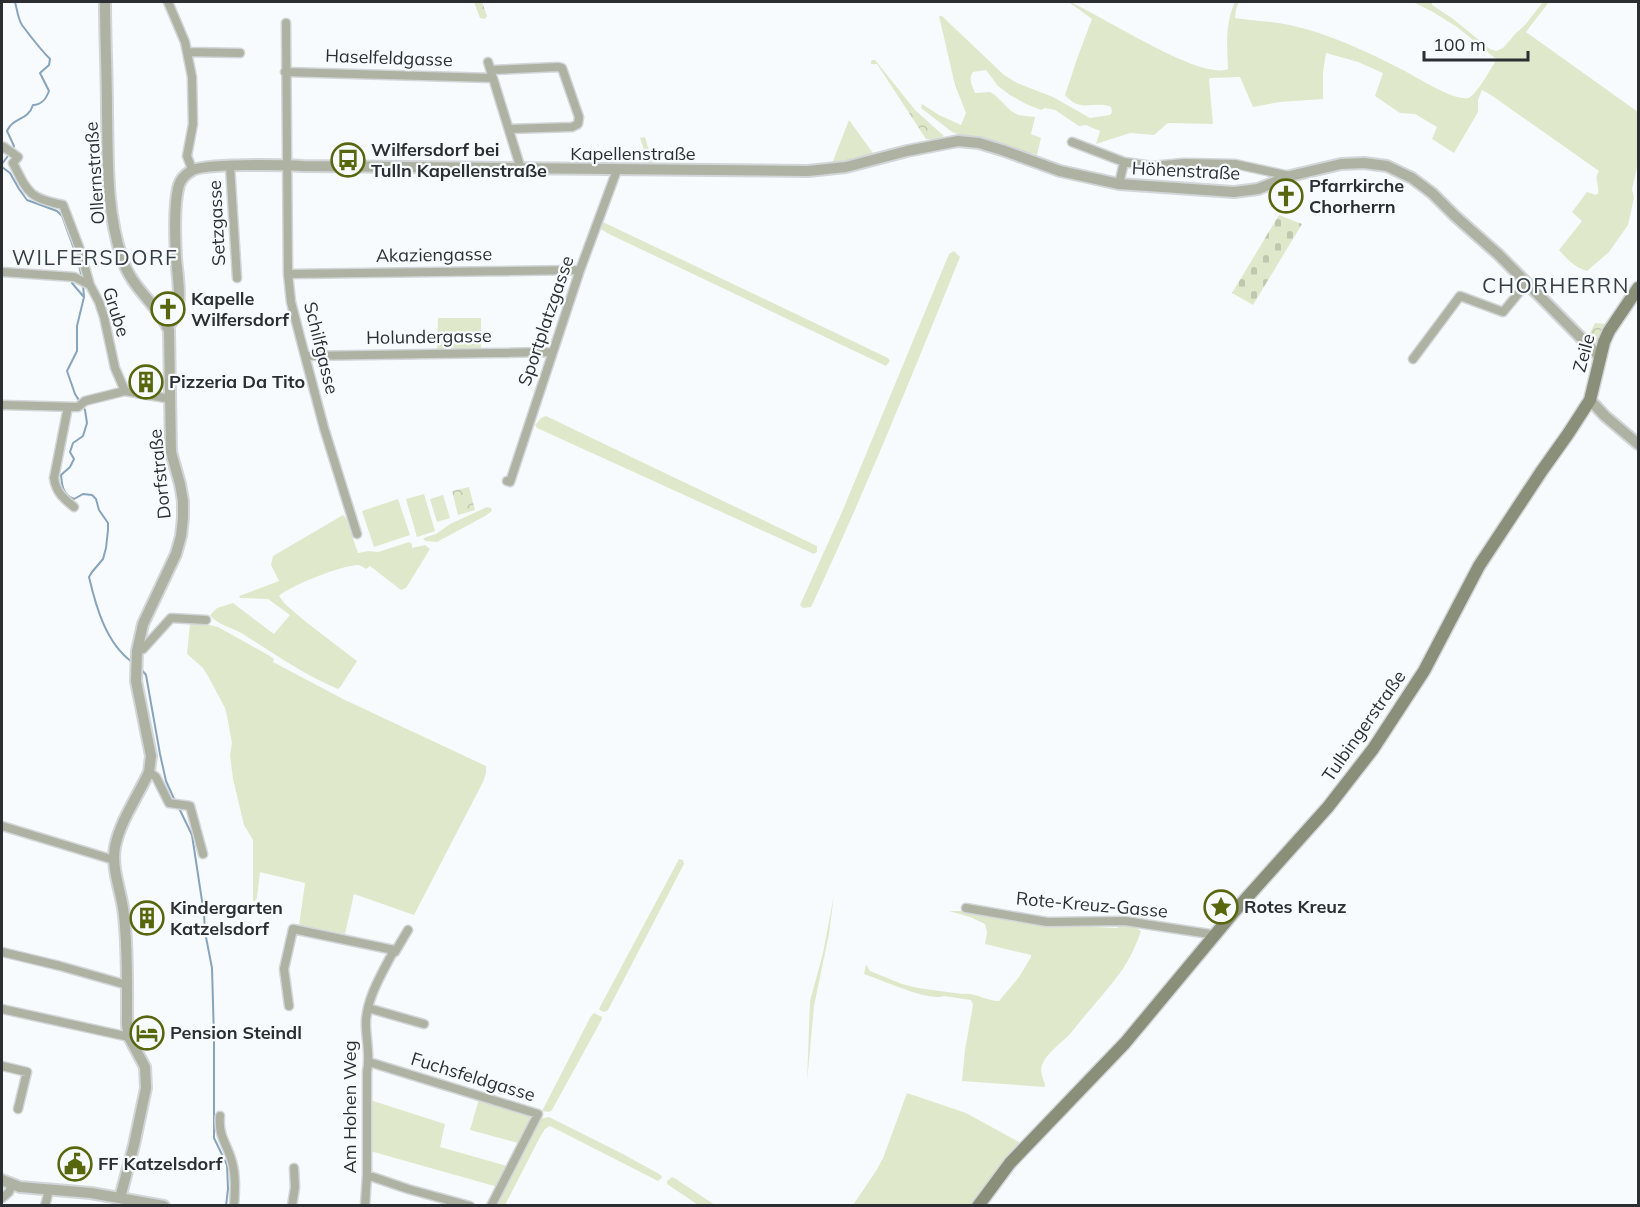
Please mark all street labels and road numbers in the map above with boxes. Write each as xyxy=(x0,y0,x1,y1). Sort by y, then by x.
street label: Haselfeldgasse xyxy=(325,44,453,71)
street label: Ollernstraße xyxy=(79,121,110,225)
street label: Kapellenstraße xyxy=(570,142,696,165)
street label: Höhenstraße xyxy=(1131,156,1241,185)
street label: Setzgasse xyxy=(203,180,230,266)
street label: Akaziengasse xyxy=(376,242,492,267)
street label: Sportplatzgasse xyxy=(512,253,579,389)
street label: Grube xyxy=(98,284,135,339)
street label: Schilfgasse xyxy=(299,299,344,396)
street label: Holundergasse xyxy=(366,324,492,349)
street label: Zeile xyxy=(1567,331,1600,375)
street label: Dorfstraße xyxy=(143,428,176,520)
street label: Tulbingerstraße xyxy=(1317,666,1410,786)
street label: Rote-Kreuz-Gasse xyxy=(1015,886,1169,923)
street label: Am Hohen Weg xyxy=(338,1041,361,1174)
street label: Fuchsfeldgasse xyxy=(408,1047,538,1106)

